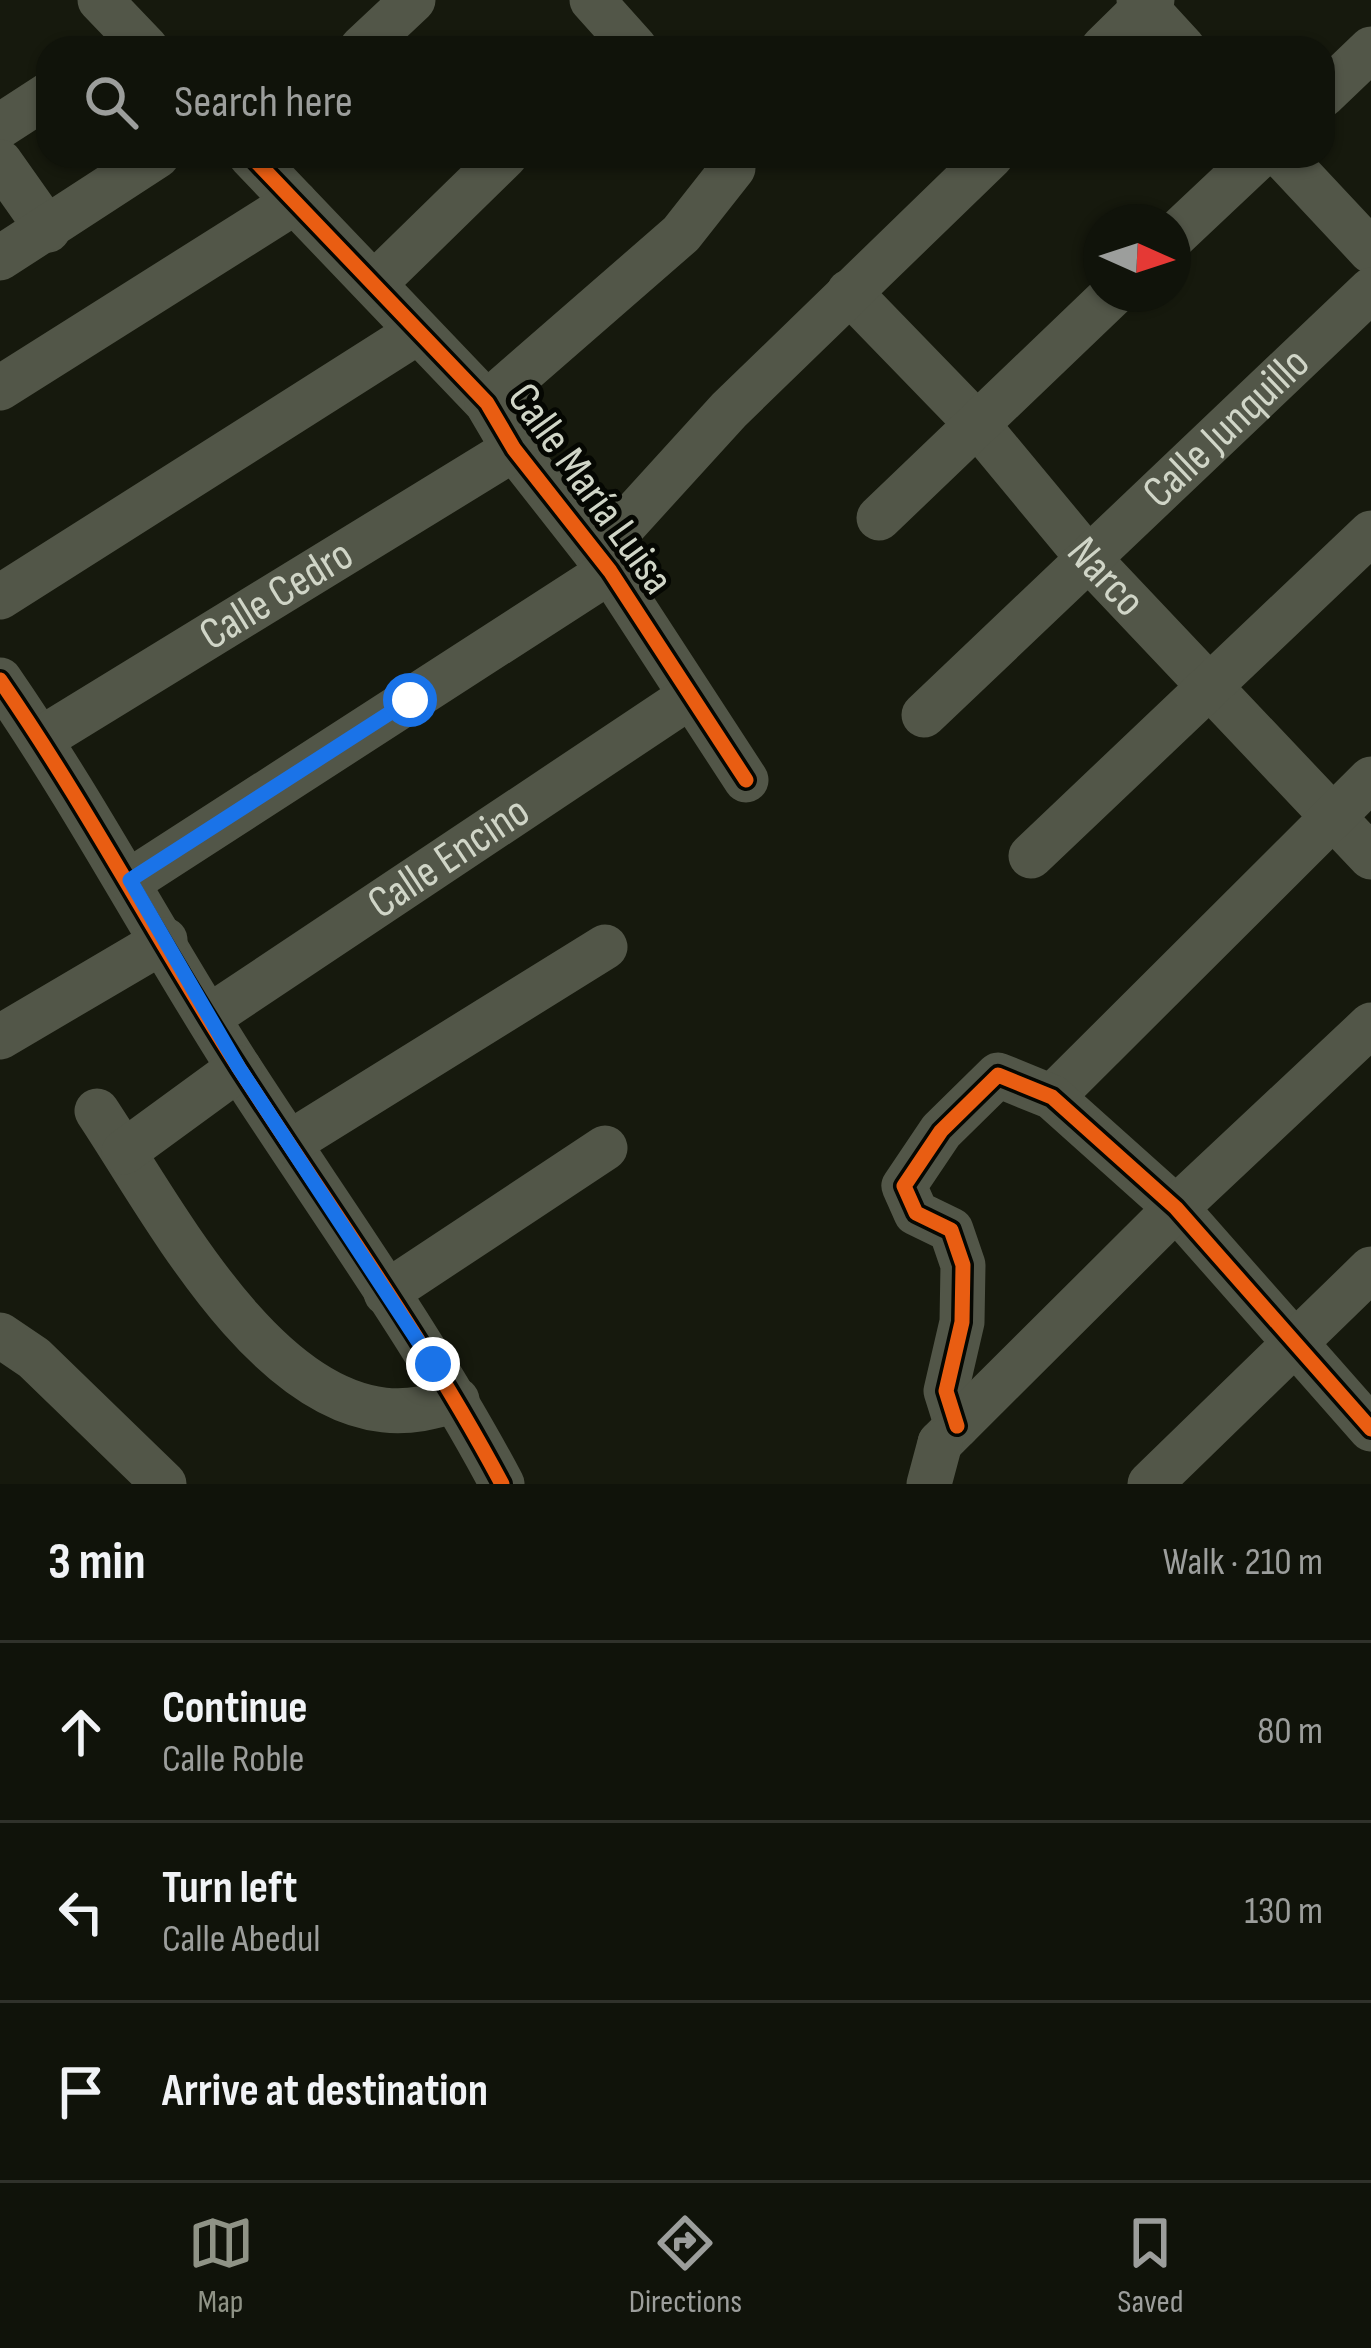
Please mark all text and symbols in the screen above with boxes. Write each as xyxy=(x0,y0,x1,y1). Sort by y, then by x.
search box xyxy=(36,36,1335,168)
icon: search xyxy=(78,69,144,135)
text: Search here xyxy=(174,75,353,130)
north arrow xyxy=(1083,204,1191,312)
street label: Calle Junquillo xyxy=(1132,336,1321,520)
street label: Calle María Luisa xyxy=(495,373,685,605)
street label: Narco xyxy=(1055,526,1157,628)
street label: Calle Cedro xyxy=(190,527,363,662)
route start xyxy=(383,673,437,727)
street label: Calle Encino xyxy=(357,784,540,931)
route end xyxy=(406,1337,460,1391)
text: 3 min xyxy=(48,1532,146,1593)
text: Walk · 210 m xyxy=(1163,1539,1323,1586)
text: Continue xyxy=(162,1681,308,1736)
icon: ahead xyxy=(48,1699,114,1765)
text: 80 m xyxy=(1257,1708,1323,1755)
text: Calle Roble xyxy=(162,1736,305,1783)
text: Turn left xyxy=(162,1861,297,1916)
icon: left xyxy=(48,1879,114,1945)
text: 130 m xyxy=(1244,1888,1323,1935)
text: Calle Abedul xyxy=(162,1916,321,1963)
icon: arrive xyxy=(48,2059,114,2125)
text: Arrive at destination xyxy=(162,2064,488,2119)
tab: Map xyxy=(188,2210,254,2322)
tab: Directions xyxy=(629,2210,742,2322)
tab: Saved xyxy=(1117,2210,1183,2322)

